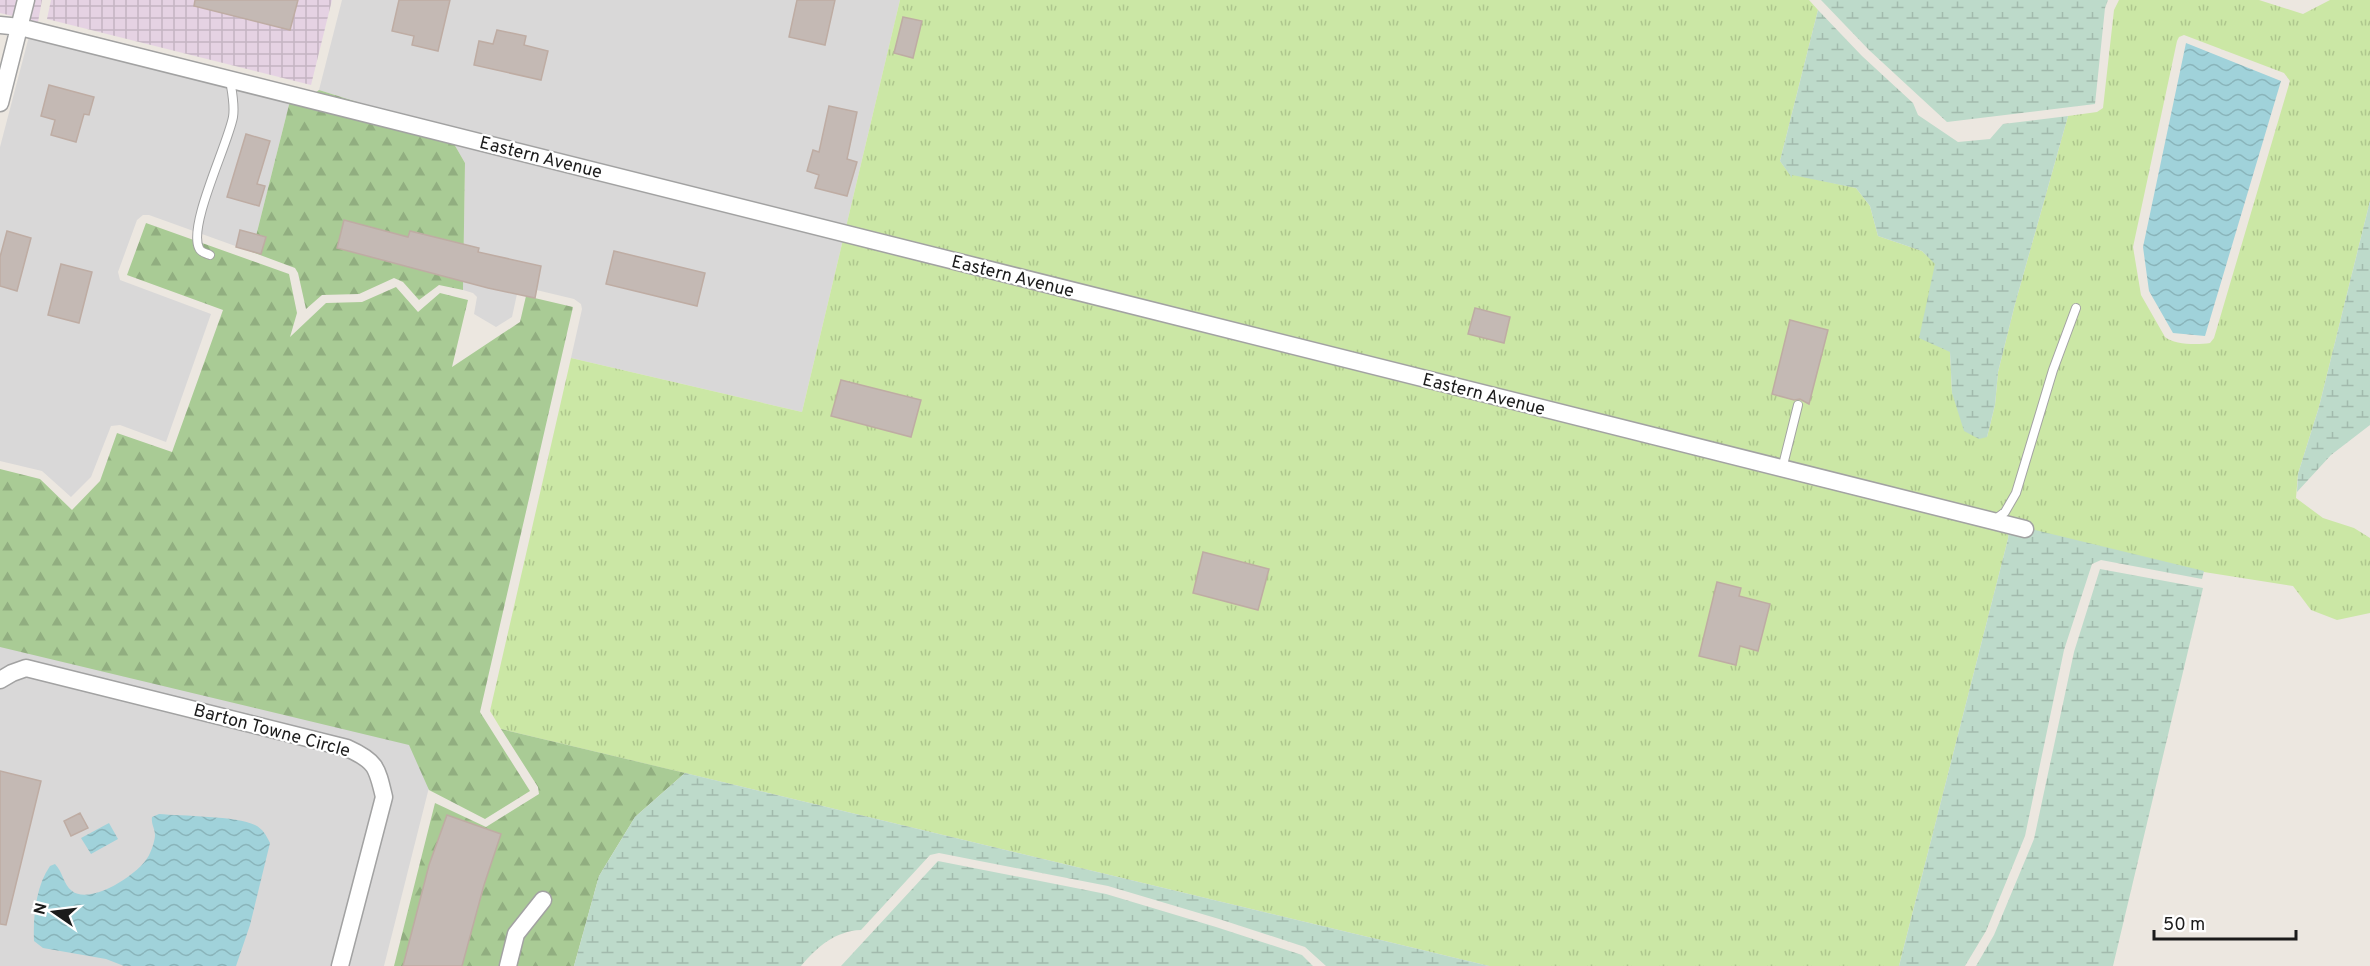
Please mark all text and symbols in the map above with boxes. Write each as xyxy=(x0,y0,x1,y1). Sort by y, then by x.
street label: Eastern Avenue xyxy=(477,132,604,185)
street label: Eastern Avenue xyxy=(949,251,1076,304)
street label: Eastern Avenue xyxy=(1420,369,1547,422)
street label: Barton Towne Circle xyxy=(191,699,352,763)
north arrow xyxy=(24,882,84,942)
text: N xyxy=(30,901,52,917)
scale bar xyxy=(2154,903,2296,941)
text: 50 m xyxy=(2163,914,2205,937)

